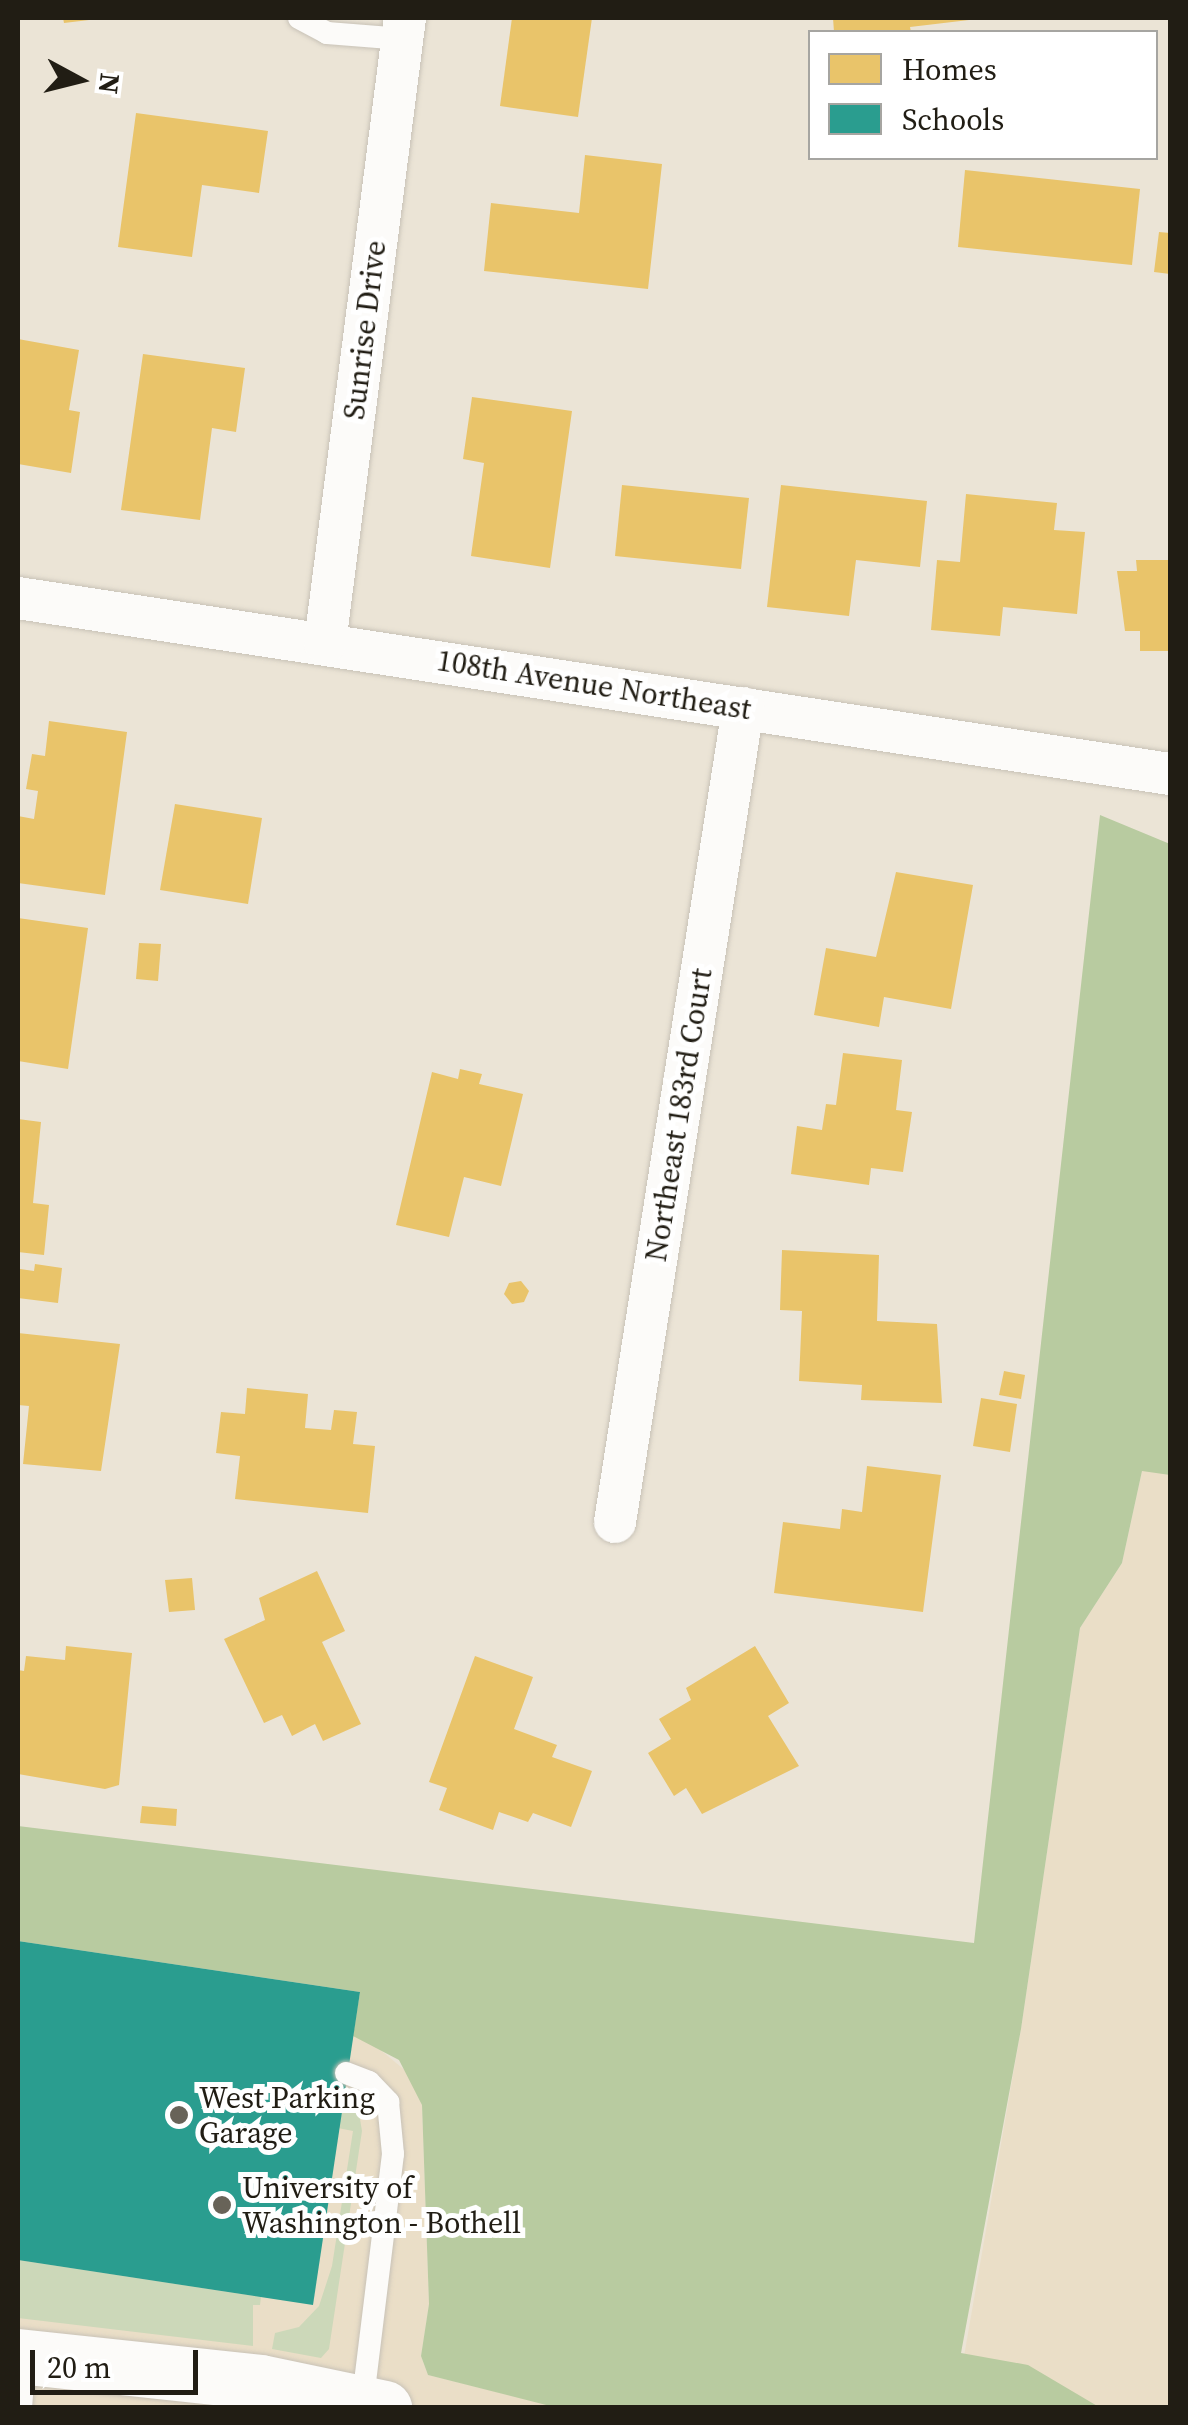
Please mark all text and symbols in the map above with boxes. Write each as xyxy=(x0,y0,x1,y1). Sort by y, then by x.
north arrow xyxy=(30,30,130,130)
legend xyxy=(808,30,1158,160)
text: Homes xyxy=(902,49,997,90)
text: N xyxy=(90,71,130,96)
text: Schools xyxy=(902,99,1004,140)
street label: Sunrise Drive xyxy=(336,238,394,422)
street label: 108th Avenue Northeast xyxy=(434,642,754,728)
street label: Northeast 183rd Court xyxy=(638,966,720,1264)
place label: West Parking Garage xyxy=(199,2080,375,2150)
marker: West Parking Garage xyxy=(168,2104,190,2126)
place label: University of Washington - Bothell xyxy=(242,2170,521,2240)
marker: University of Washington - Bothell xyxy=(211,2194,233,2216)
scale bar xyxy=(35,2330,202,2392)
text: 20 m xyxy=(47,2347,111,2388)

